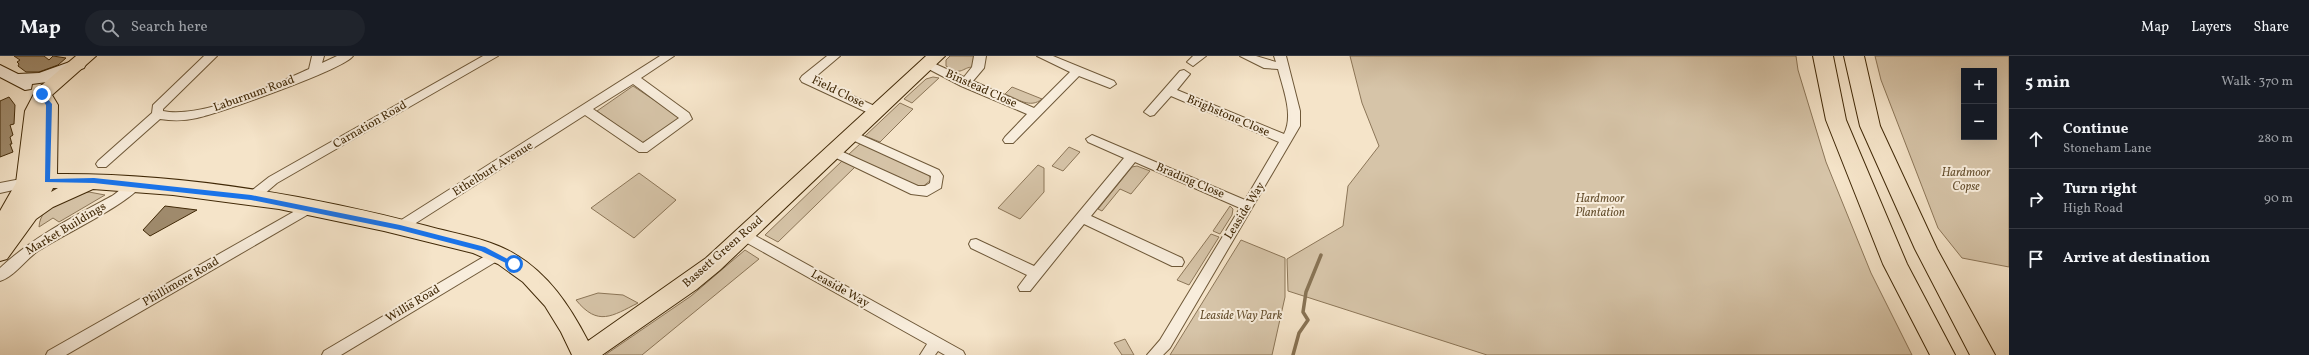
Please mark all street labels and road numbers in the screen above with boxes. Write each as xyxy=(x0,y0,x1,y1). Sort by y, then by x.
street label: Binstead Close xyxy=(943,66,1020,112)
street label: Laburnum Road xyxy=(211,72,297,116)
street label: Field Close xyxy=(809,72,867,112)
street label: Brighstone Close xyxy=(1184,91,1272,141)
street label: Carnation Road xyxy=(330,97,410,153)
street label: Ethelburt Avenue xyxy=(450,138,537,200)
street label: Brading Close xyxy=(1153,159,1227,203)
street label: Leaside Way xyxy=(1221,179,1269,243)
street label: Market Buildings xyxy=(23,199,109,259)
street label: Bassett Green Road xyxy=(679,212,767,291)
street label: Phillimore Road xyxy=(140,254,222,310)
street label: Leaside Way xyxy=(808,266,873,312)
street label: Willis Road xyxy=(383,281,443,326)

